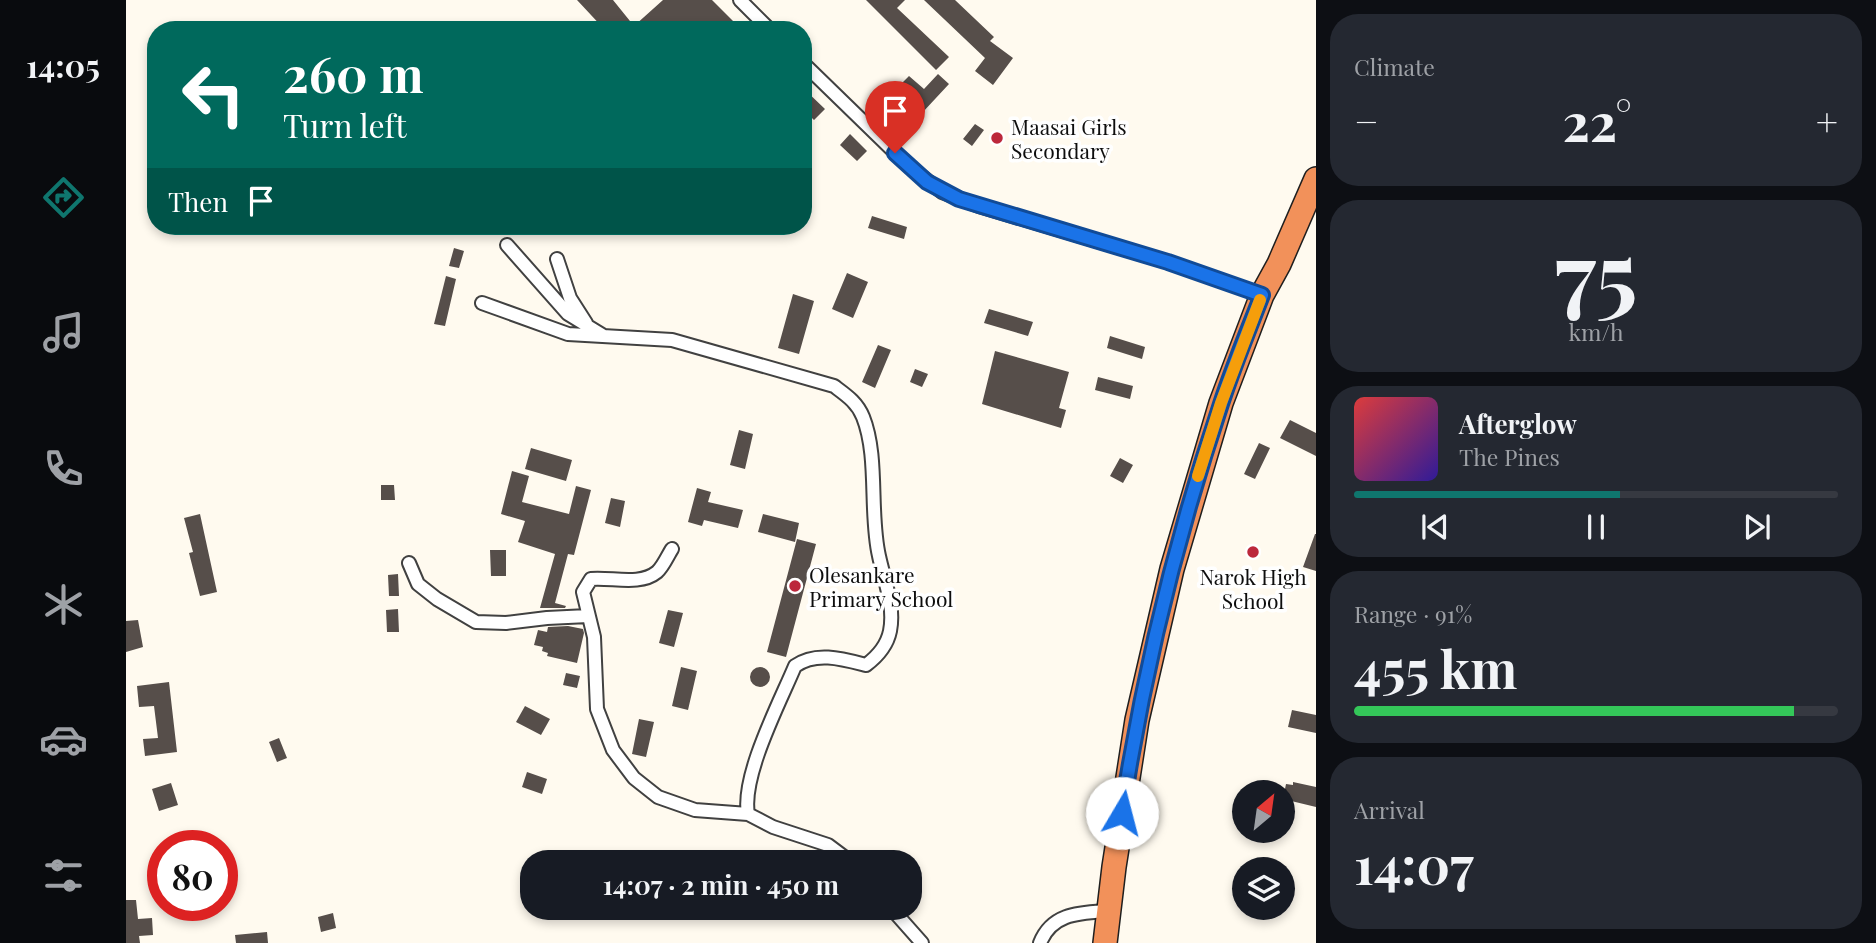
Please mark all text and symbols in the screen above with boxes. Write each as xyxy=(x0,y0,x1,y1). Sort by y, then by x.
text: 260 m xyxy=(283,40,423,105)
text: 14:05 xyxy=(26,43,100,86)
icon: left xyxy=(168,49,259,140)
text: Climate xyxy=(1354,51,1435,82)
pin xyxy=(865,81,925,153)
text: 22° xyxy=(1563,86,1632,155)
icon: arrive xyxy=(876,92,914,130)
text: − xyxy=(1354,95,1379,146)
text: + xyxy=(1816,95,1838,146)
text: Turn left xyxy=(283,103,407,146)
place label: Maasai Girls Secondary xyxy=(1011,112,1127,164)
marker: Maasai Girls Secondary xyxy=(989,130,1005,146)
icon: directions xyxy=(39,173,88,222)
icon: arrive xyxy=(242,182,280,220)
text: Then xyxy=(168,184,228,219)
text: 75 xyxy=(1554,210,1638,331)
icon: music xyxy=(39,308,88,357)
text: km/h xyxy=(1568,316,1624,347)
text: Afterglow xyxy=(1459,406,1577,441)
text: The Pines xyxy=(1459,441,1560,472)
icon: phone xyxy=(39,444,88,493)
icon: previous xyxy=(1416,508,1454,546)
icon: pause xyxy=(1577,508,1615,546)
icon: next xyxy=(1738,508,1776,546)
marker: Narok High School xyxy=(1245,544,1261,560)
place label: Olesankare Primary School xyxy=(809,560,953,612)
place label: Narok High School xyxy=(1199,562,1307,614)
marker: Olesankare Primary School xyxy=(787,578,803,594)
icon: climate xyxy=(39,580,88,629)
text: Range · 91% xyxy=(1354,598,1472,629)
text: 455 km xyxy=(1354,633,1517,702)
icon: car xyxy=(39,715,88,764)
position arrow xyxy=(1085,776,1159,850)
north arrow xyxy=(1232,780,1295,844)
map controls xyxy=(1232,780,1295,920)
text: Arrival xyxy=(1354,794,1425,825)
text: 14:07 xyxy=(1354,829,1474,898)
speed limit sign: 80 xyxy=(147,830,238,921)
icon: filters xyxy=(39,851,88,900)
button: layers xyxy=(1232,857,1295,920)
text: 14:07 · 2 min · 450 m xyxy=(603,867,839,902)

